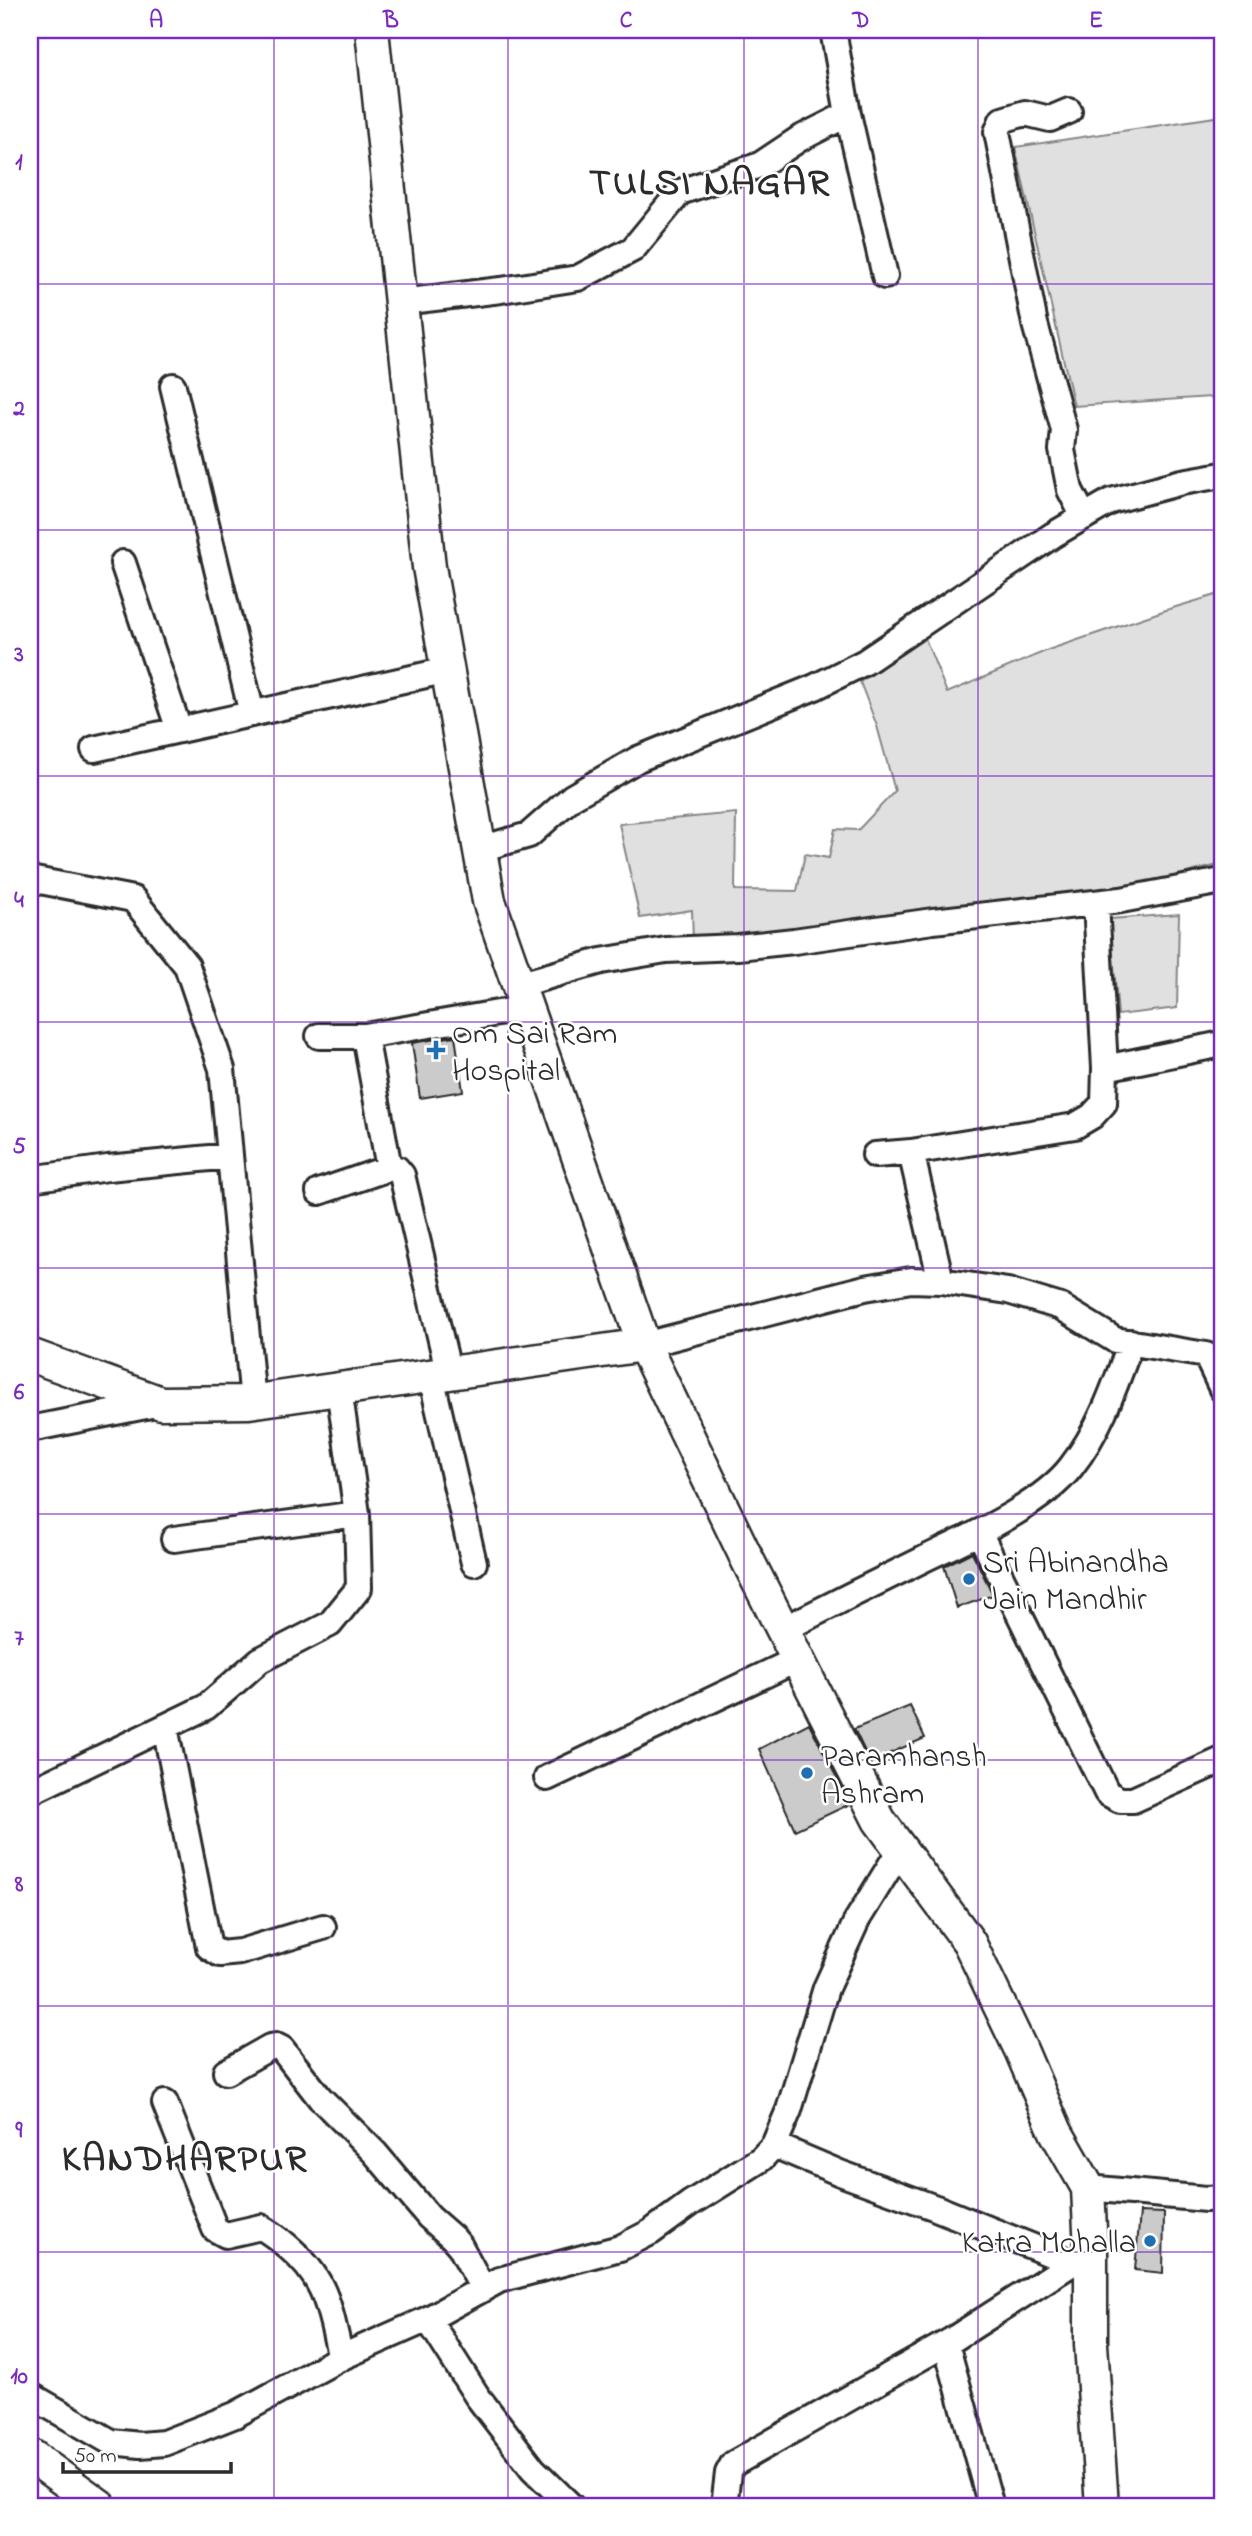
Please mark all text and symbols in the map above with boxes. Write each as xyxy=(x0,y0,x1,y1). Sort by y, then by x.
text: A xyxy=(149,5,163,38)
text: B xyxy=(382,5,399,38)
text: C xyxy=(620,5,633,38)
text: D xyxy=(852,5,869,38)
text: E xyxy=(1089,5,1103,38)
text: 1 xyxy=(15,147,23,180)
district label: TULSI NAGAR xyxy=(589,157,831,213)
text: 2 xyxy=(12,393,25,426)
text: 3 xyxy=(13,639,24,672)
text: 4 xyxy=(14,885,24,918)
place label: Om Sai Ram Hospital xyxy=(452,1012,617,1096)
marker: Om Sai Ram Hospital xyxy=(426,1040,446,1060)
text: 5 xyxy=(12,1131,26,1164)
text: 6 xyxy=(14,1377,25,1410)
place label: Sri Abinandha Jain Mandhir xyxy=(983,1541,1169,1625)
marker: Sri Abinandha Jain Mandhir xyxy=(961,1571,977,1587)
text: 7 xyxy=(14,1623,24,1656)
place label: Paramhansh Ashram xyxy=(821,1735,987,1819)
marker: Paramhansh Ashram xyxy=(799,1765,815,1781)
text: 8 xyxy=(14,1869,24,1902)
text: 9 xyxy=(15,2115,24,2148)
district label: KANDHARPUR xyxy=(62,2133,308,2189)
place label: Katra Mohalla xyxy=(962,2221,1136,2268)
marker: Katra Mohalla xyxy=(1142,2233,1158,2249)
text: 10 xyxy=(10,2361,28,2394)
scale bar xyxy=(63,2431,231,2475)
text: 50 m xyxy=(74,2442,117,2472)

